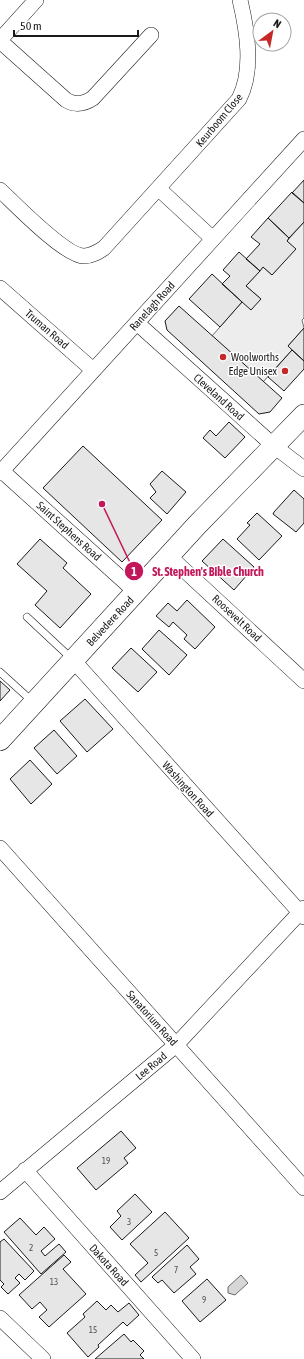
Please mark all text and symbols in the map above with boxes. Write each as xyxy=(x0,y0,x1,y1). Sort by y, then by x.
scale bar xyxy=(14,12,138,38)
north arrow xyxy=(252,12,292,52)
text: N xyxy=(271,17,283,30)
text: 50 m xyxy=(20,19,42,33)
street label: Keurboom Close xyxy=(193,91,245,149)
street label: Ranelagh Road xyxy=(127,279,177,333)
street label: Truman Road xyxy=(23,307,71,351)
place label: Woolworths xyxy=(231,351,279,363)
marker: Woolworths xyxy=(218,352,228,362)
place label: Edge Unisex xyxy=(229,365,278,377)
marker: Edge Unisex xyxy=(280,366,290,376)
street label: Cleveland Road xyxy=(192,371,246,423)
street label: Saint Stephens Road xyxy=(34,499,104,563)
callout: St. Stephen's Bible Church xyxy=(124,559,272,583)
text: 1 xyxy=(131,565,137,579)
text: St. Stephen's Bible Church xyxy=(152,565,264,579)
street label: Roosevelt Road xyxy=(210,592,264,644)
street label: Belvedere Road xyxy=(84,594,136,648)
street label: Washington Road xyxy=(160,759,216,819)
street label: Sanatorium Road xyxy=(124,988,180,1048)
street label: Lee Road xyxy=(133,1050,169,1082)
house number: 19 xyxy=(102,1156,110,1166)
house number: 3 xyxy=(127,1217,131,1227)
street label: Dakota Road xyxy=(87,1242,131,1288)
house number: 2 xyxy=(29,1243,33,1253)
house number: 5 xyxy=(154,1248,158,1258)
house number: 7 xyxy=(174,1265,178,1275)
house number: 13 xyxy=(50,1277,58,1287)
house number: 9 xyxy=(202,1295,206,1305)
house number: 15 xyxy=(89,1325,97,1335)

